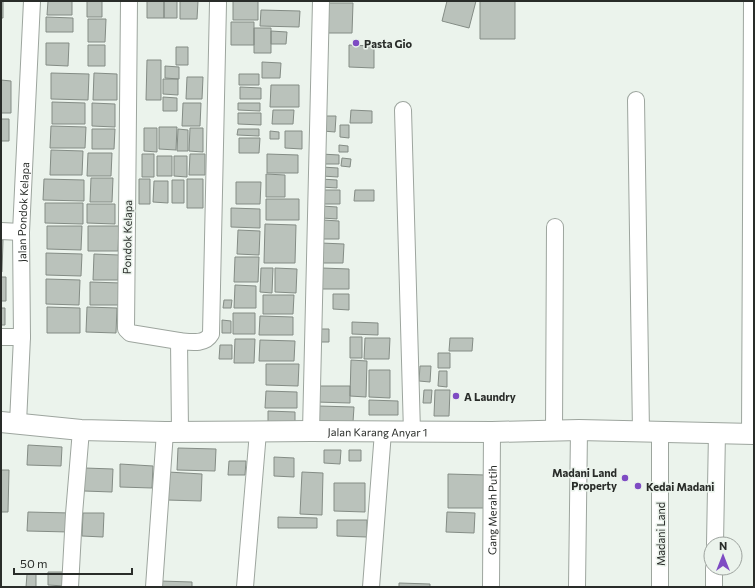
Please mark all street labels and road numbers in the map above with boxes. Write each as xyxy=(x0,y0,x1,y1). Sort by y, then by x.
street label: Jalan Pondok Kelapa xyxy=(14,162,31,262)
street label: Pondok Kelapa xyxy=(120,200,134,274)
street label: Jalan Karang Anyar 1 xyxy=(328,425,428,439)
street label: Gang Merah Putih xyxy=(485,465,498,555)
street label: Madani Land xyxy=(654,502,667,566)

